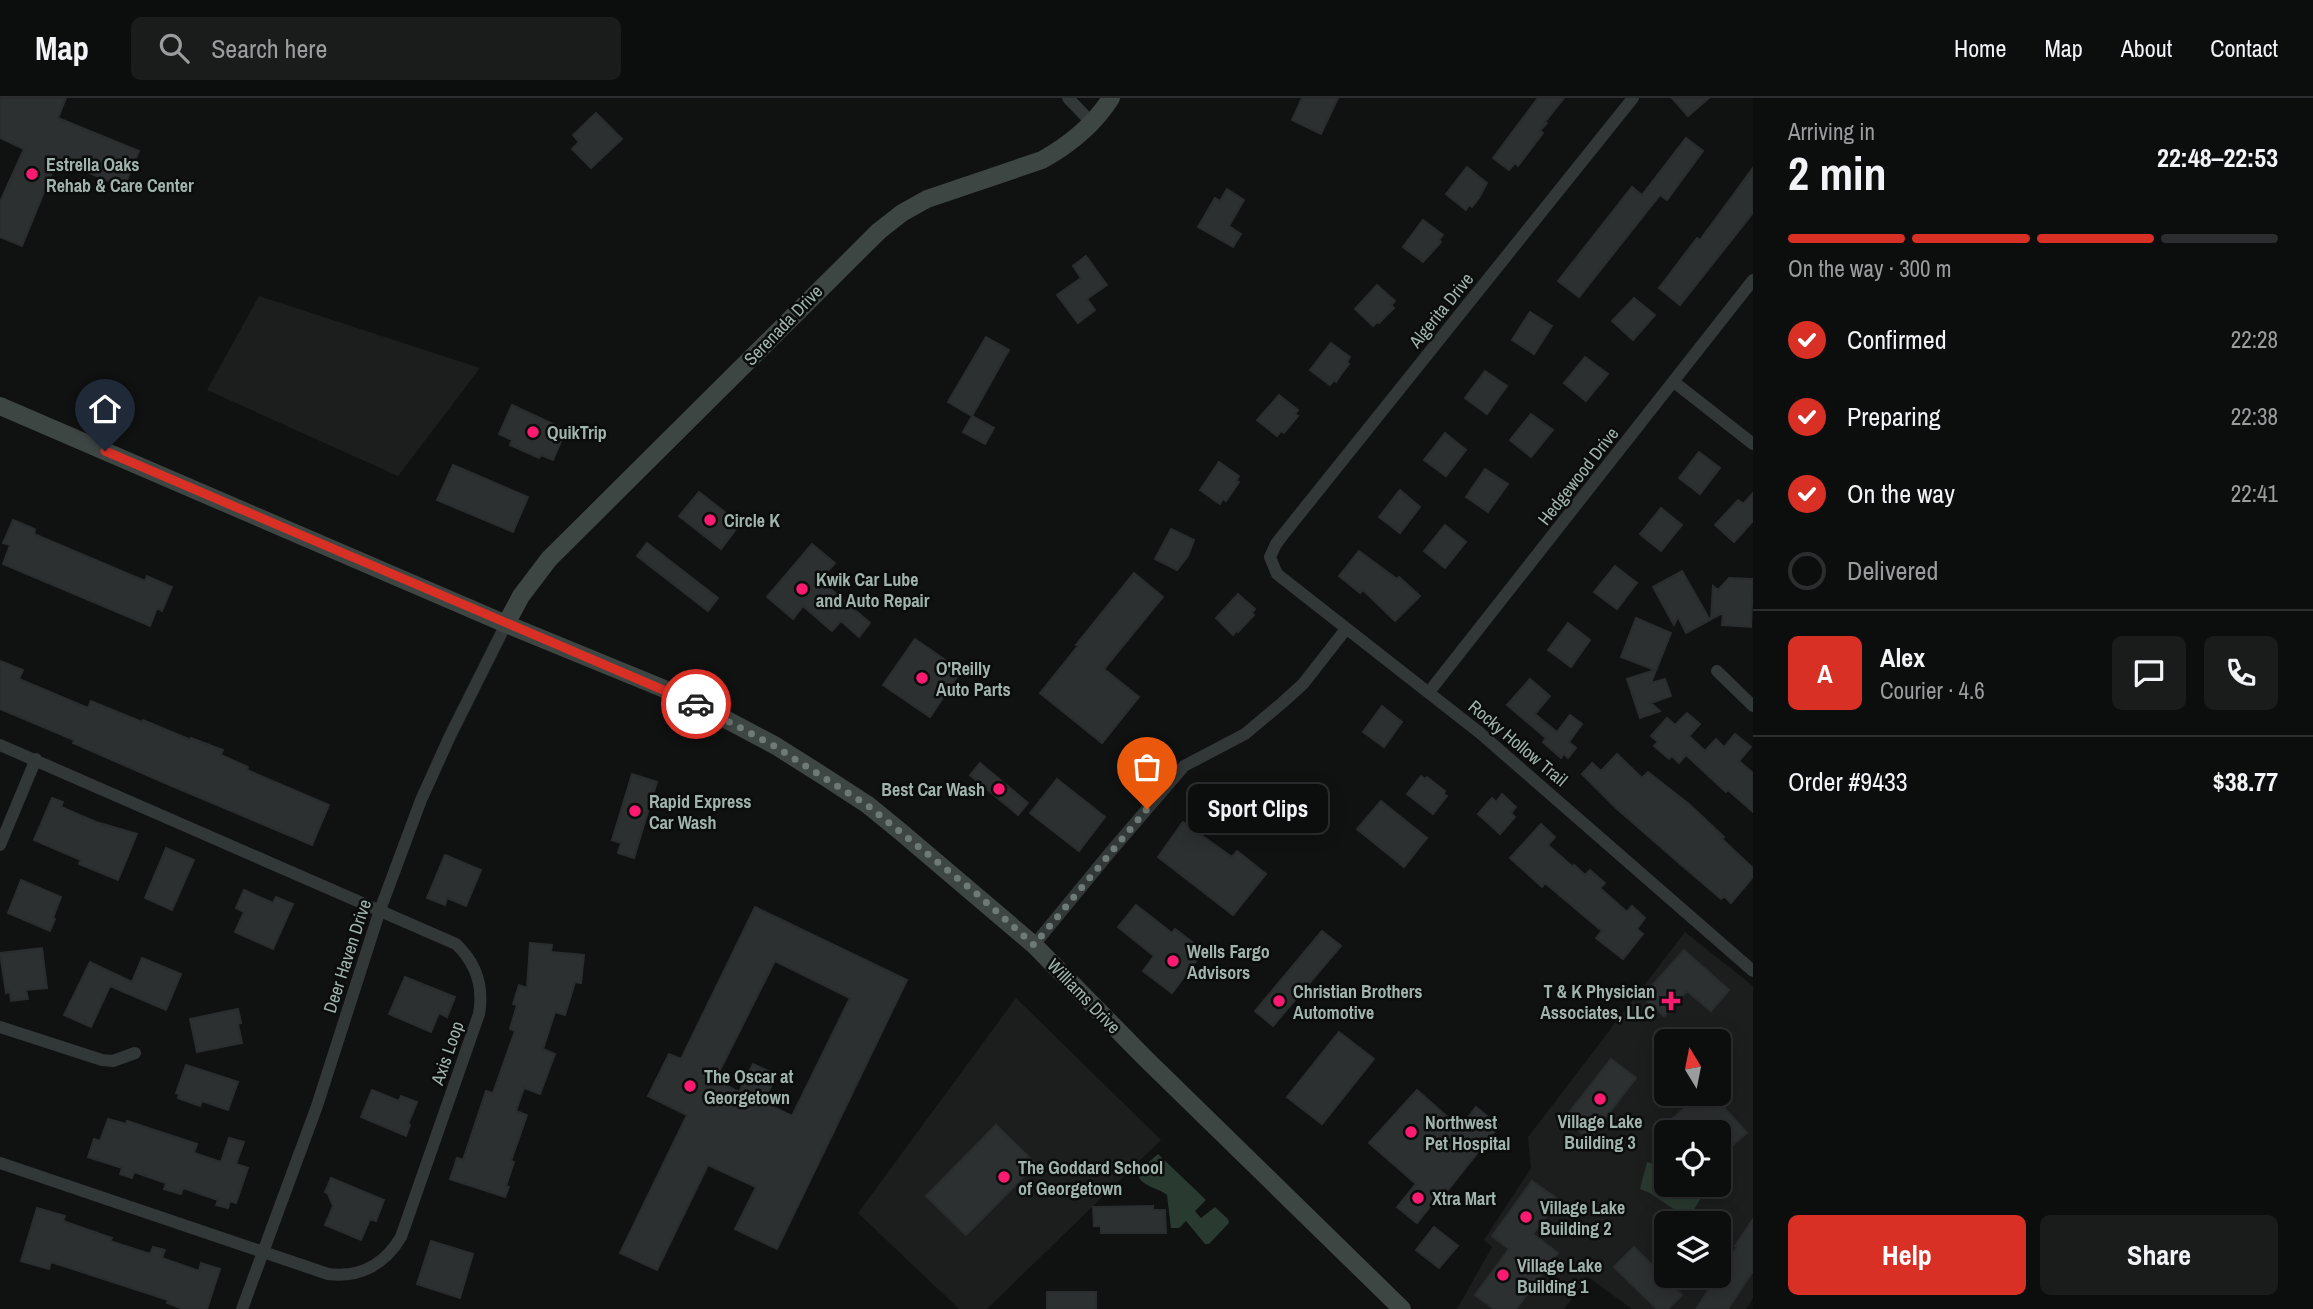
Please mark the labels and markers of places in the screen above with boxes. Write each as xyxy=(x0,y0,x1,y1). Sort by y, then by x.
place label: Estrella Oaks Rehab & Care Center xyxy=(46,152,194,198)
marker: Estrella Oaks Rehab & Care Center xyxy=(24,166,40,182)
pin xyxy=(75,379,135,451)
place label: QuikTrip xyxy=(547,420,607,445)
marker: QuikTrip xyxy=(525,424,541,440)
place label: Circle K xyxy=(724,508,780,533)
marker: Circle K xyxy=(702,512,718,528)
place label: Kwik Car Lube and Auto Repair xyxy=(816,567,930,613)
marker: Kwik Car Lube and Auto Repair xyxy=(794,581,810,597)
place label: O'Reilly Auto Parts xyxy=(936,656,1011,702)
marker: O'Reilly Auto Parts xyxy=(914,670,930,686)
pin xyxy=(1117,737,1177,809)
place label: Best Car Wash xyxy=(881,777,985,802)
marker: Best Car Wash xyxy=(991,781,1007,797)
callout: Sport Clips xyxy=(1189,784,1329,834)
place label: Rapid Express Car Wash xyxy=(649,789,752,835)
marker: Rapid Express Car Wash xyxy=(627,803,643,819)
place label: Wells Fargo Advisors xyxy=(1187,939,1270,985)
marker: Wells Fargo Advisors xyxy=(1165,953,1181,969)
place label: Christian Brothers Automotive xyxy=(1293,979,1423,1025)
place label: T & K Physician Associates, LLC xyxy=(1540,979,1655,1025)
marker: T & K Physician Associates, LLC xyxy=(1661,991,1681,1011)
marker: Christian Brothers Automotive xyxy=(1271,993,1287,1009)
place label: The Oscar at Georgetown xyxy=(704,1064,794,1110)
marker: The Oscar at Georgetown xyxy=(682,1078,698,1094)
marker: Village Lake Building 3 xyxy=(1592,1091,1608,1107)
place label: Village Lake Building 3 xyxy=(1557,1109,1643,1155)
place label: Northwest Pet Hospital xyxy=(1425,1110,1510,1156)
marker: Northwest Pet Hospital xyxy=(1403,1124,1419,1140)
place label: The Goddard School of Georgetown xyxy=(1018,1155,1163,1201)
marker: The Goddard School of Georgetown xyxy=(996,1169,1012,1185)
place label: Xtra Mart xyxy=(1432,1186,1496,1211)
marker: Xtra Mart xyxy=(1410,1190,1426,1206)
place label: Village Lake Building 2 xyxy=(1540,1195,1625,1241)
marker: Village Lake Building 2 xyxy=(1518,1209,1534,1225)
place label: Village Lake Building 1 xyxy=(1517,1253,1602,1299)
marker: Village Lake Building 1 xyxy=(1495,1267,1511,1283)

